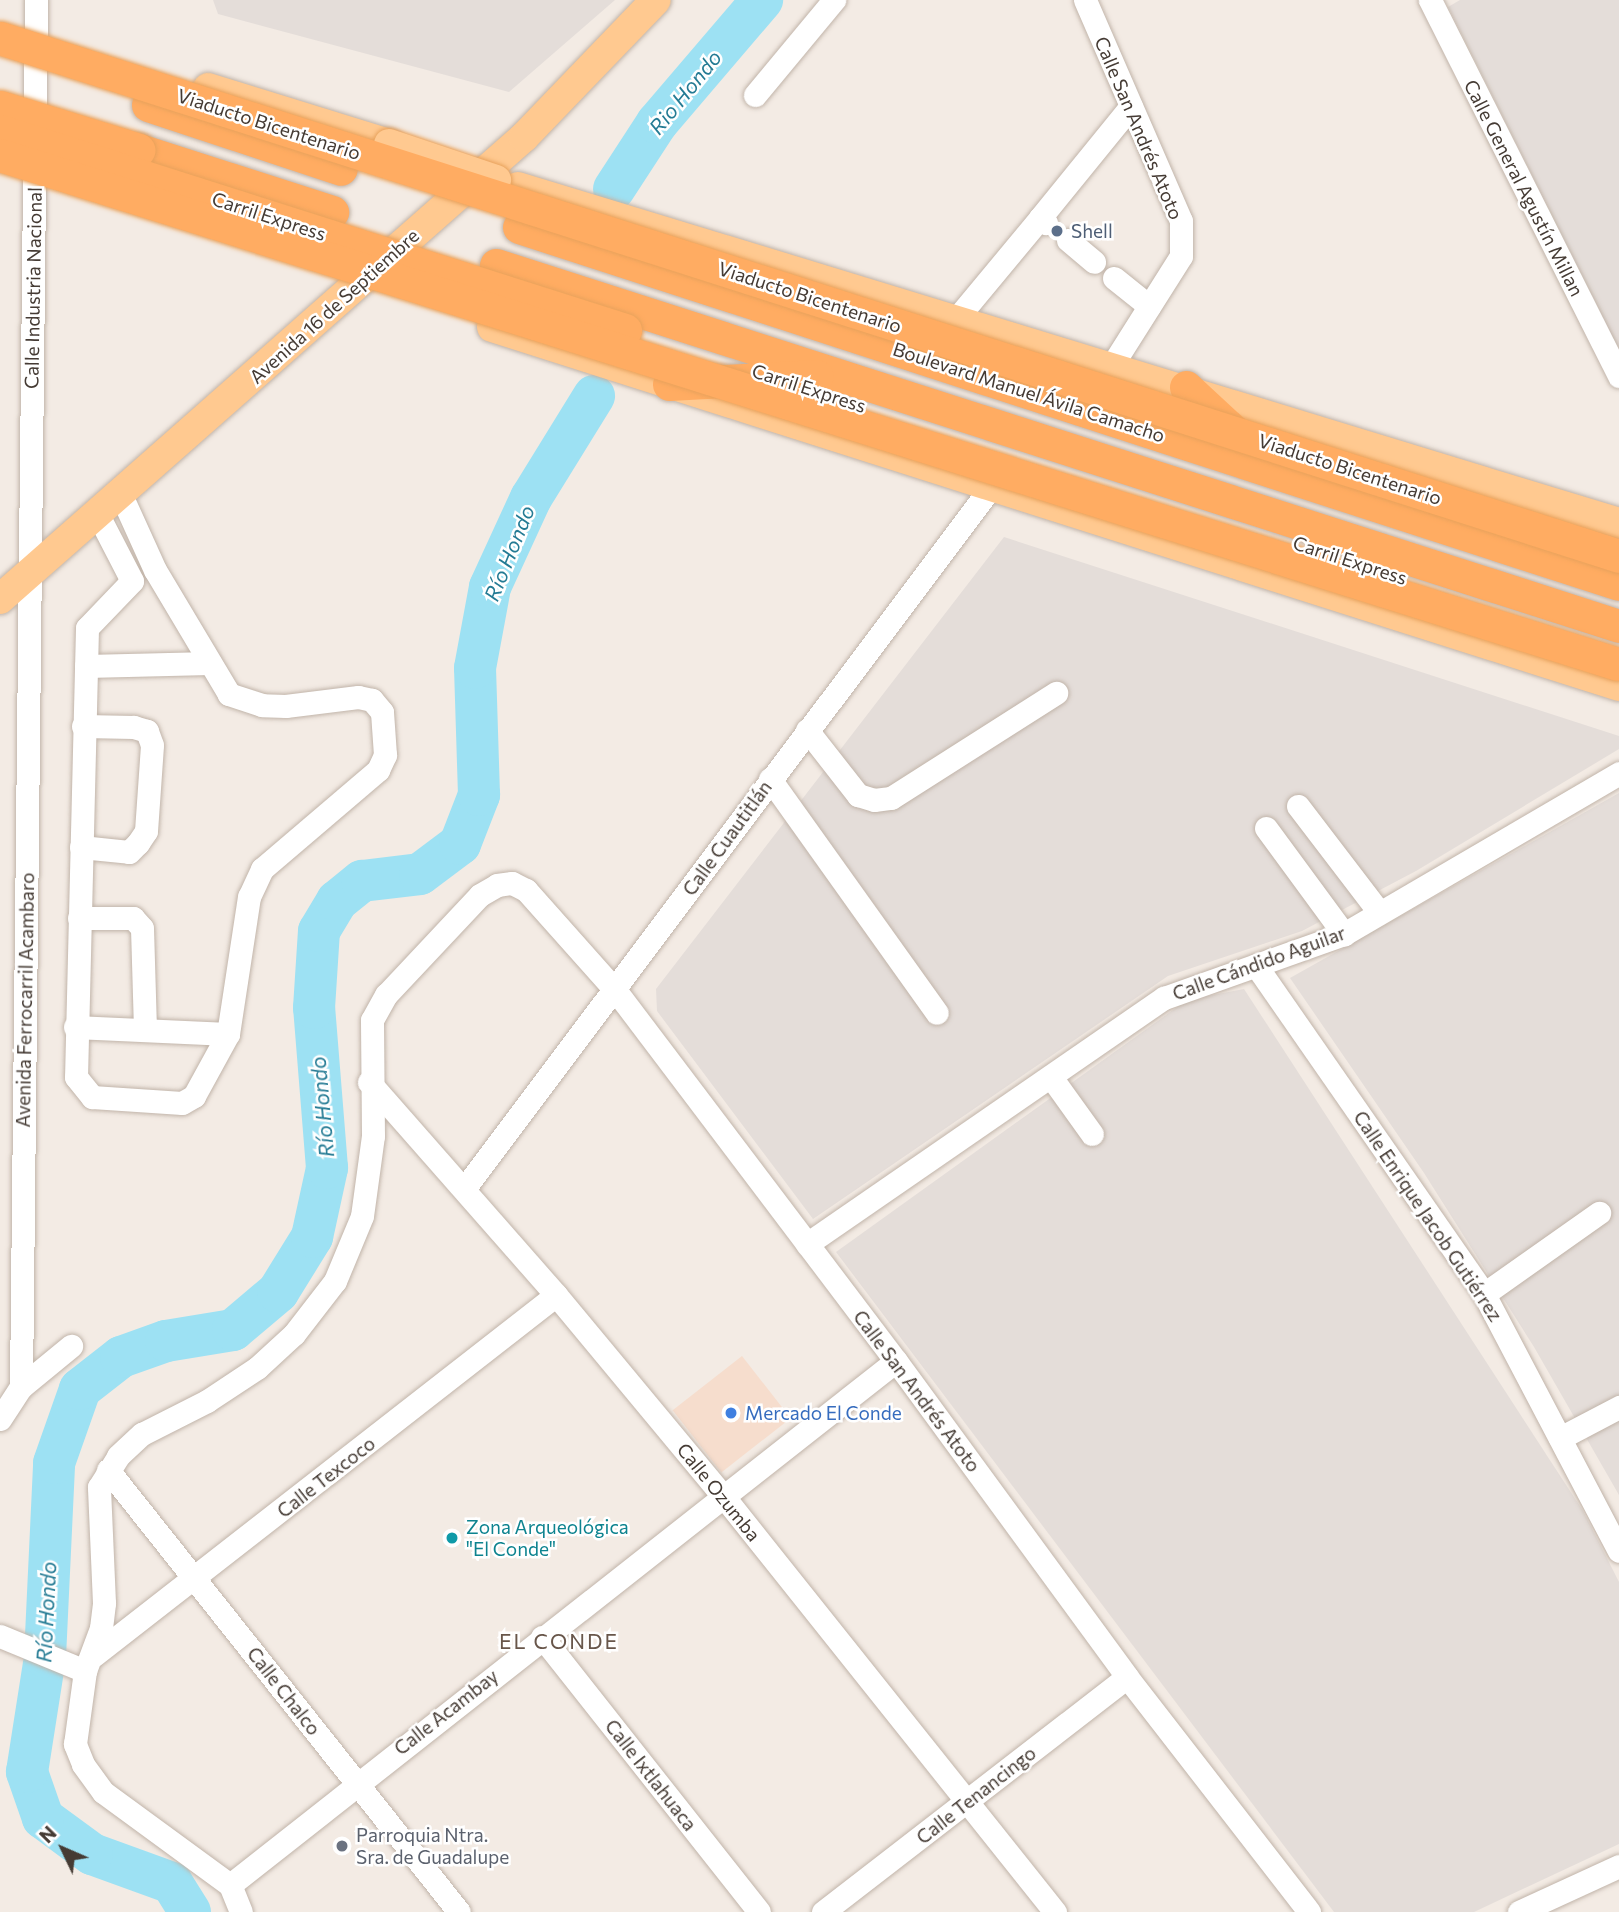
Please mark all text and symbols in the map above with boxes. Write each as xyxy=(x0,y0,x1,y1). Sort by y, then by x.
street label: Calle San Andrés Atoto xyxy=(1090,33,1188,223)
water label: Rio Hondo xyxy=(643,45,727,139)
street label: Calle General Agustín Millan xyxy=(1459,76,1589,300)
street label: Viaducto Bicentenario xyxy=(175,84,363,164)
street label: Calle Industria Nacional xyxy=(20,187,46,389)
street label: Carril Express xyxy=(209,187,329,245)
place label: Shell xyxy=(1071,220,1113,242)
marker: Shell xyxy=(1049,223,1065,239)
street label: Avenida 16 de Septiembre xyxy=(245,224,423,388)
street label: Viaducto Bicentenario xyxy=(716,257,904,337)
street label: Boulevard Manuel Ávila Camacho xyxy=(890,337,1168,447)
street label: Carril Express xyxy=(749,359,869,417)
street label: Viaducto Bicentenario xyxy=(1256,429,1444,509)
water label: Río Hondo xyxy=(478,501,540,605)
street label: Carril Express xyxy=(1290,531,1410,589)
street label: Calle Cuautitlán xyxy=(678,776,776,900)
street label: Avenida Ferrocarril Acambaro xyxy=(11,872,39,1128)
street label: Calle Cándido Aguilar xyxy=(1169,921,1349,1005)
water label: Río Hondo xyxy=(305,1056,339,1158)
street label: Calle Enrique Jacob Gutiérrez xyxy=(1349,1106,1507,1326)
street label: Calle San Andrés Atoto xyxy=(849,1306,985,1476)
place label: Mercado El Conde xyxy=(745,1402,902,1424)
marker: Mercado El Conde xyxy=(723,1405,739,1421)
street label: Calle Texcoco xyxy=(272,1432,380,1522)
street label: Calle Ozumba xyxy=(673,1438,765,1546)
place label: Zona Arqueológica "El Conde" xyxy=(466,1516,629,1560)
marker: Zona Arqueológica "El Conde" xyxy=(444,1530,460,1546)
water label: Río Hondo xyxy=(31,1561,61,1663)
district label: EL CONDE xyxy=(500,1628,618,1654)
street label: Calle Chalco xyxy=(242,1642,326,1740)
street label: Calle Acambay xyxy=(389,1664,503,1760)
street label: Calle Ixtlahuaca xyxy=(600,1715,702,1835)
street label: Calle Tenancingo xyxy=(912,1741,1040,1849)
north arrow xyxy=(28,1814,98,1884)
text: N xyxy=(34,1821,61,1847)
place label: Parroquia Ntra. Sra. de Guadalupe xyxy=(356,1824,509,1868)
marker: Parroquia Ntra. Sra. de Guadalupe xyxy=(334,1838,350,1854)

